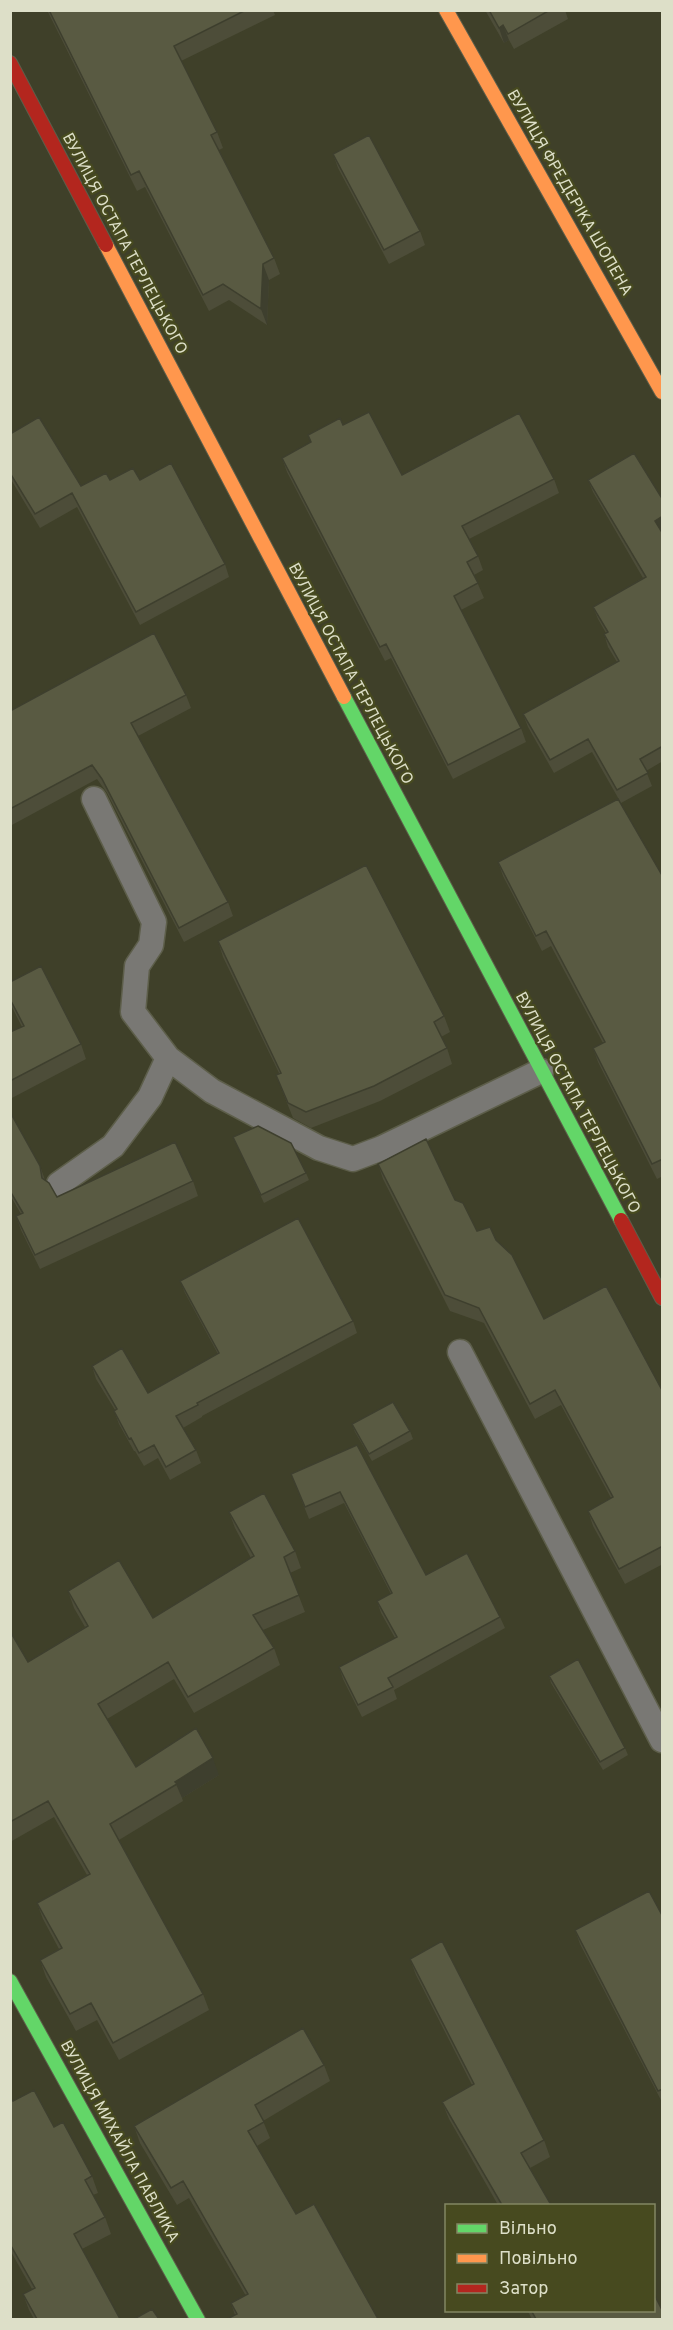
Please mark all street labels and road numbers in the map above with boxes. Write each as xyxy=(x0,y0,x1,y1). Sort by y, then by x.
street label: ВУЛИЦЯ ФРЕДЕРІКА ШОПЕНА xyxy=(502,86,636,300)
street label: ВУЛИЦЯ ОСТАПА ТЕРЛЕЦЬКОГО xyxy=(57,130,191,358)
street label: ВУЛИЦЯ ОСТАПА ТЕРЛЕЦЬКОГО xyxy=(283,560,417,788)
street label: ВУЛИЦЯ ОСТАПА ТЕРЛЕЦЬКОГО xyxy=(510,989,644,1217)
street label: ВУЛИЦЯ МИХАЙЛА ПАВЛИКА xyxy=(55,2036,185,2247)

